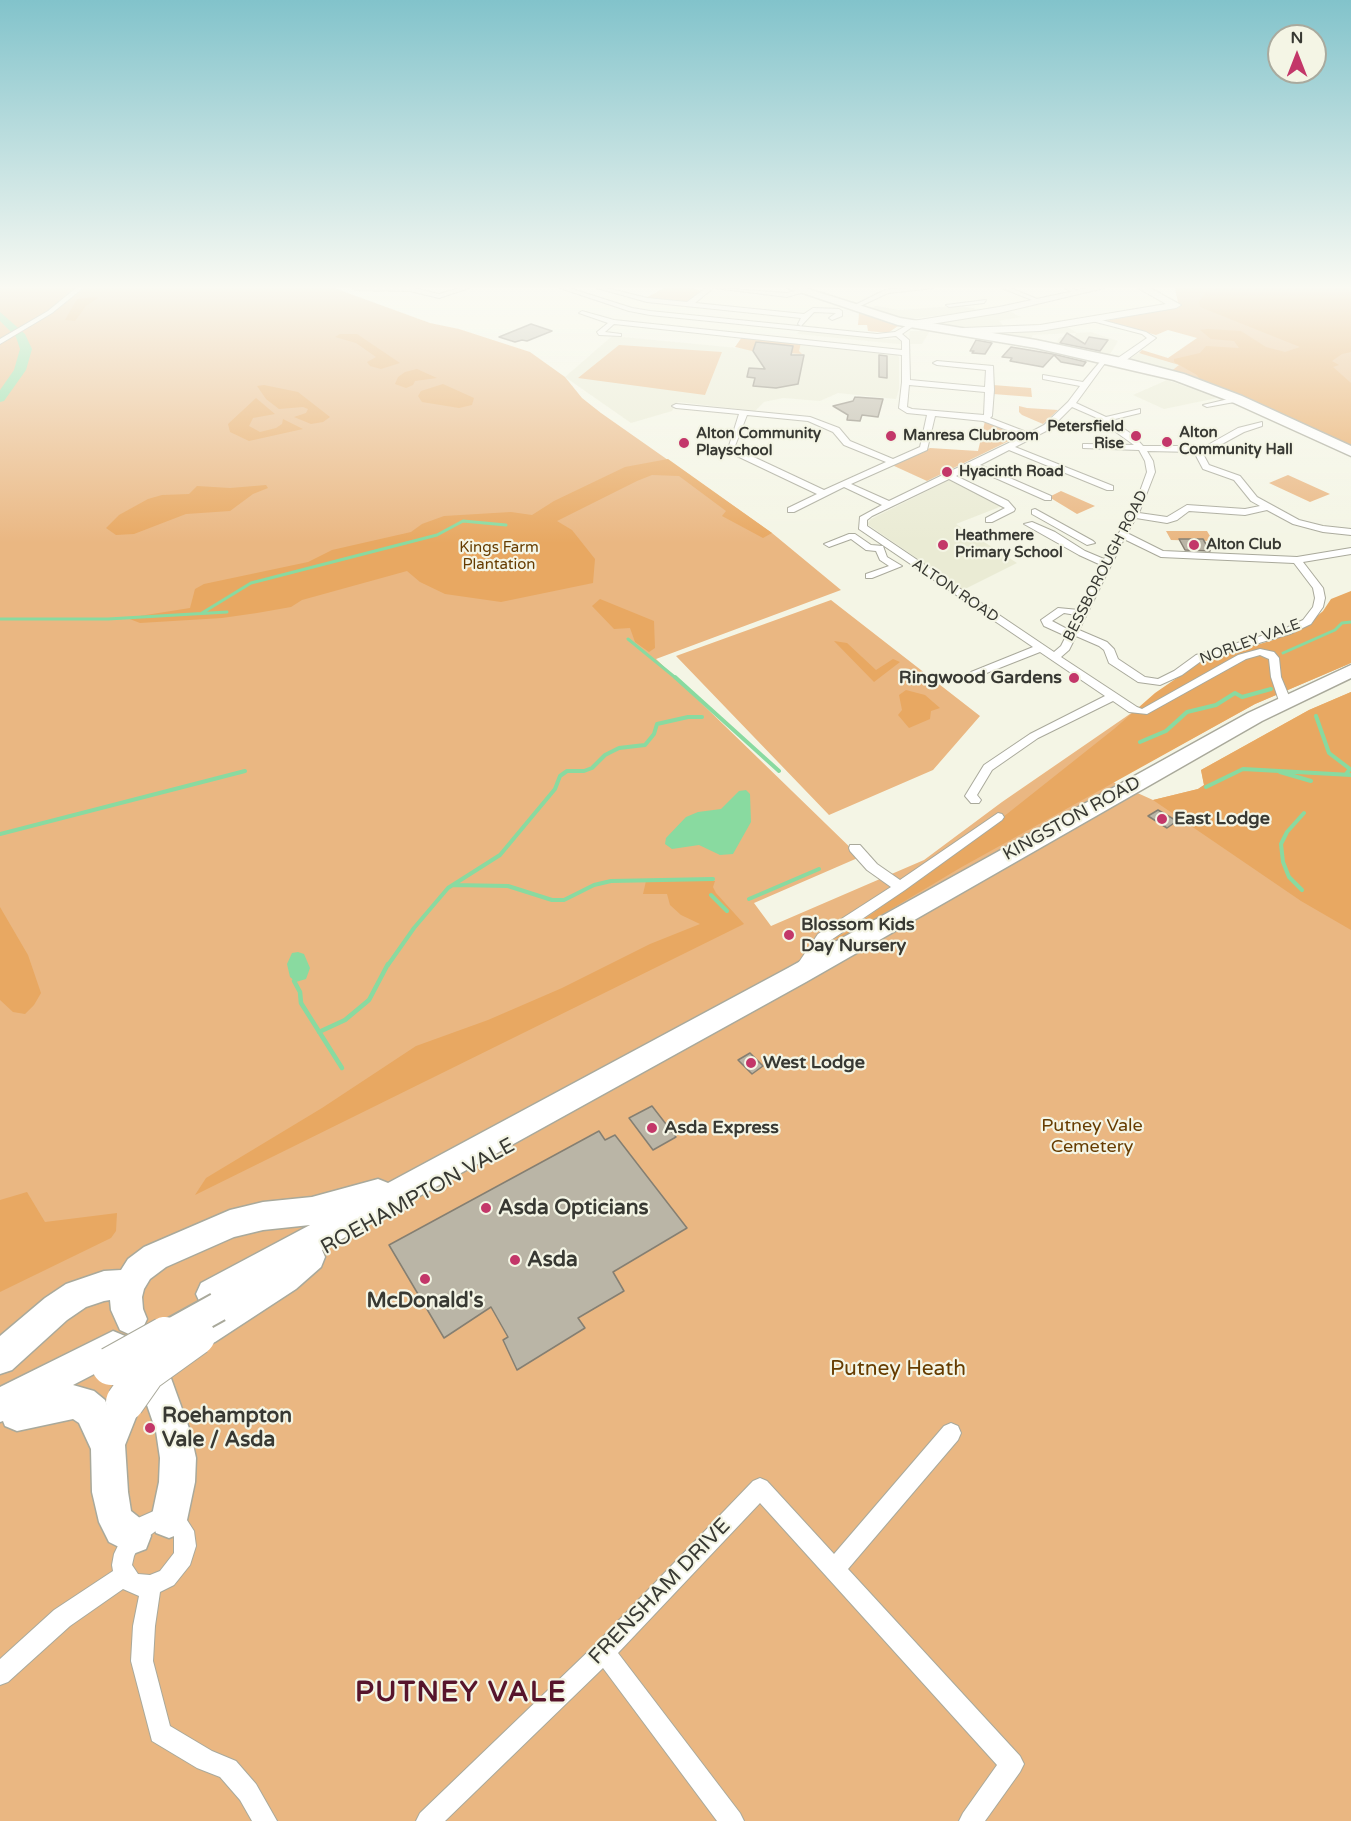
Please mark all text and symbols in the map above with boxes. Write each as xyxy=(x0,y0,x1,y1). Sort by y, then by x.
north arrow xyxy=(1267,24,1327,84)
text: N xyxy=(1291,28,1303,48)
place label: Petersfield Rise xyxy=(1047,418,1124,453)
place label: Alton Community Hall xyxy=(1179,424,1293,459)
place label: Alton Community Playschool xyxy=(696,425,821,460)
place label: Manresa Clubroom xyxy=(903,427,1039,445)
marker: Manresa Clubroom xyxy=(884,429,898,443)
marker: Petersfield Rise xyxy=(1129,429,1143,443)
marker: Alton Community Hall xyxy=(1160,435,1174,449)
marker: Alton Community Playschool xyxy=(677,436,691,450)
place label: Hyacinth Road xyxy=(959,463,1064,481)
marker: Hyacinth Road xyxy=(940,465,954,479)
street label: BESSBOROUGH ROAD xyxy=(1060,488,1152,644)
place label: Heathmere Primary School xyxy=(955,527,1063,562)
place label: Alton Club xyxy=(1206,536,1281,554)
marker: Heathmere Primary School xyxy=(936,538,950,552)
marker: Alton Club xyxy=(1187,538,1201,552)
park label: Kings Farm Plantation xyxy=(459,539,539,574)
street label: ALTON ROAD xyxy=(908,555,1002,627)
street label: NORLEY VALE xyxy=(1197,615,1303,669)
place label: Ringwood Gardens xyxy=(899,667,1062,689)
marker: Ringwood Gardens xyxy=(1067,671,1081,685)
street label: KINGSTON ROAD xyxy=(999,772,1145,866)
place label: East Lodge xyxy=(1174,808,1270,830)
marker: East Lodge xyxy=(1155,812,1169,826)
place label: Blossom Kids Day Nursery xyxy=(801,914,915,956)
marker: Blossom Kids Day Nursery xyxy=(782,928,796,942)
place label: West Lodge xyxy=(763,1052,865,1074)
marker: West Lodge xyxy=(744,1056,758,1070)
park label: Putney Vale Cemetery xyxy=(1041,1115,1143,1158)
place label: Asda Express xyxy=(664,1117,779,1139)
marker: Asda Express xyxy=(645,1121,659,1135)
street label: ROEHAMPTON VALE xyxy=(317,1133,519,1261)
place label: Asda Opticians xyxy=(498,1195,649,1221)
marker: Asda Opticians xyxy=(479,1201,493,1215)
place label: Asda xyxy=(527,1247,578,1273)
marker: Asda xyxy=(508,1253,522,1267)
marker: McDonald's xyxy=(418,1272,432,1286)
place label: McDonald's xyxy=(366,1288,484,1314)
park label: Putney Heath xyxy=(830,1356,966,1382)
place label: Roehampton Vale / Asda xyxy=(162,1403,292,1453)
marker: Roehampton Vale / Asda xyxy=(143,1421,157,1435)
street label: FRENSHAM DRIVE xyxy=(584,1514,736,1670)
district label: PUTNEY VALE xyxy=(355,1677,567,1711)

